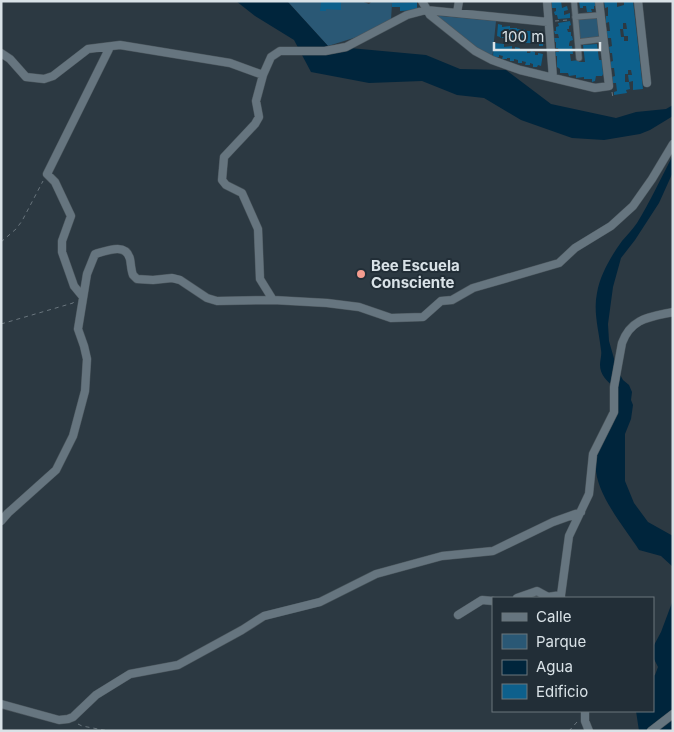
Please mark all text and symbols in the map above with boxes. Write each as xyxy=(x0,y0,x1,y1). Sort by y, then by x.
scale bar xyxy=(494,20,600,52)
text: 100 m xyxy=(502,27,544,46)
place label: Bee Escuela Consciente xyxy=(371,256,460,292)
marker: Bee Escuela Consciente xyxy=(355,268,367,280)
legend xyxy=(492,597,654,712)
text: Calle xyxy=(536,607,571,626)
text: Parque xyxy=(536,632,586,651)
text: Agua xyxy=(536,657,573,676)
text: Edificio xyxy=(536,682,588,701)

